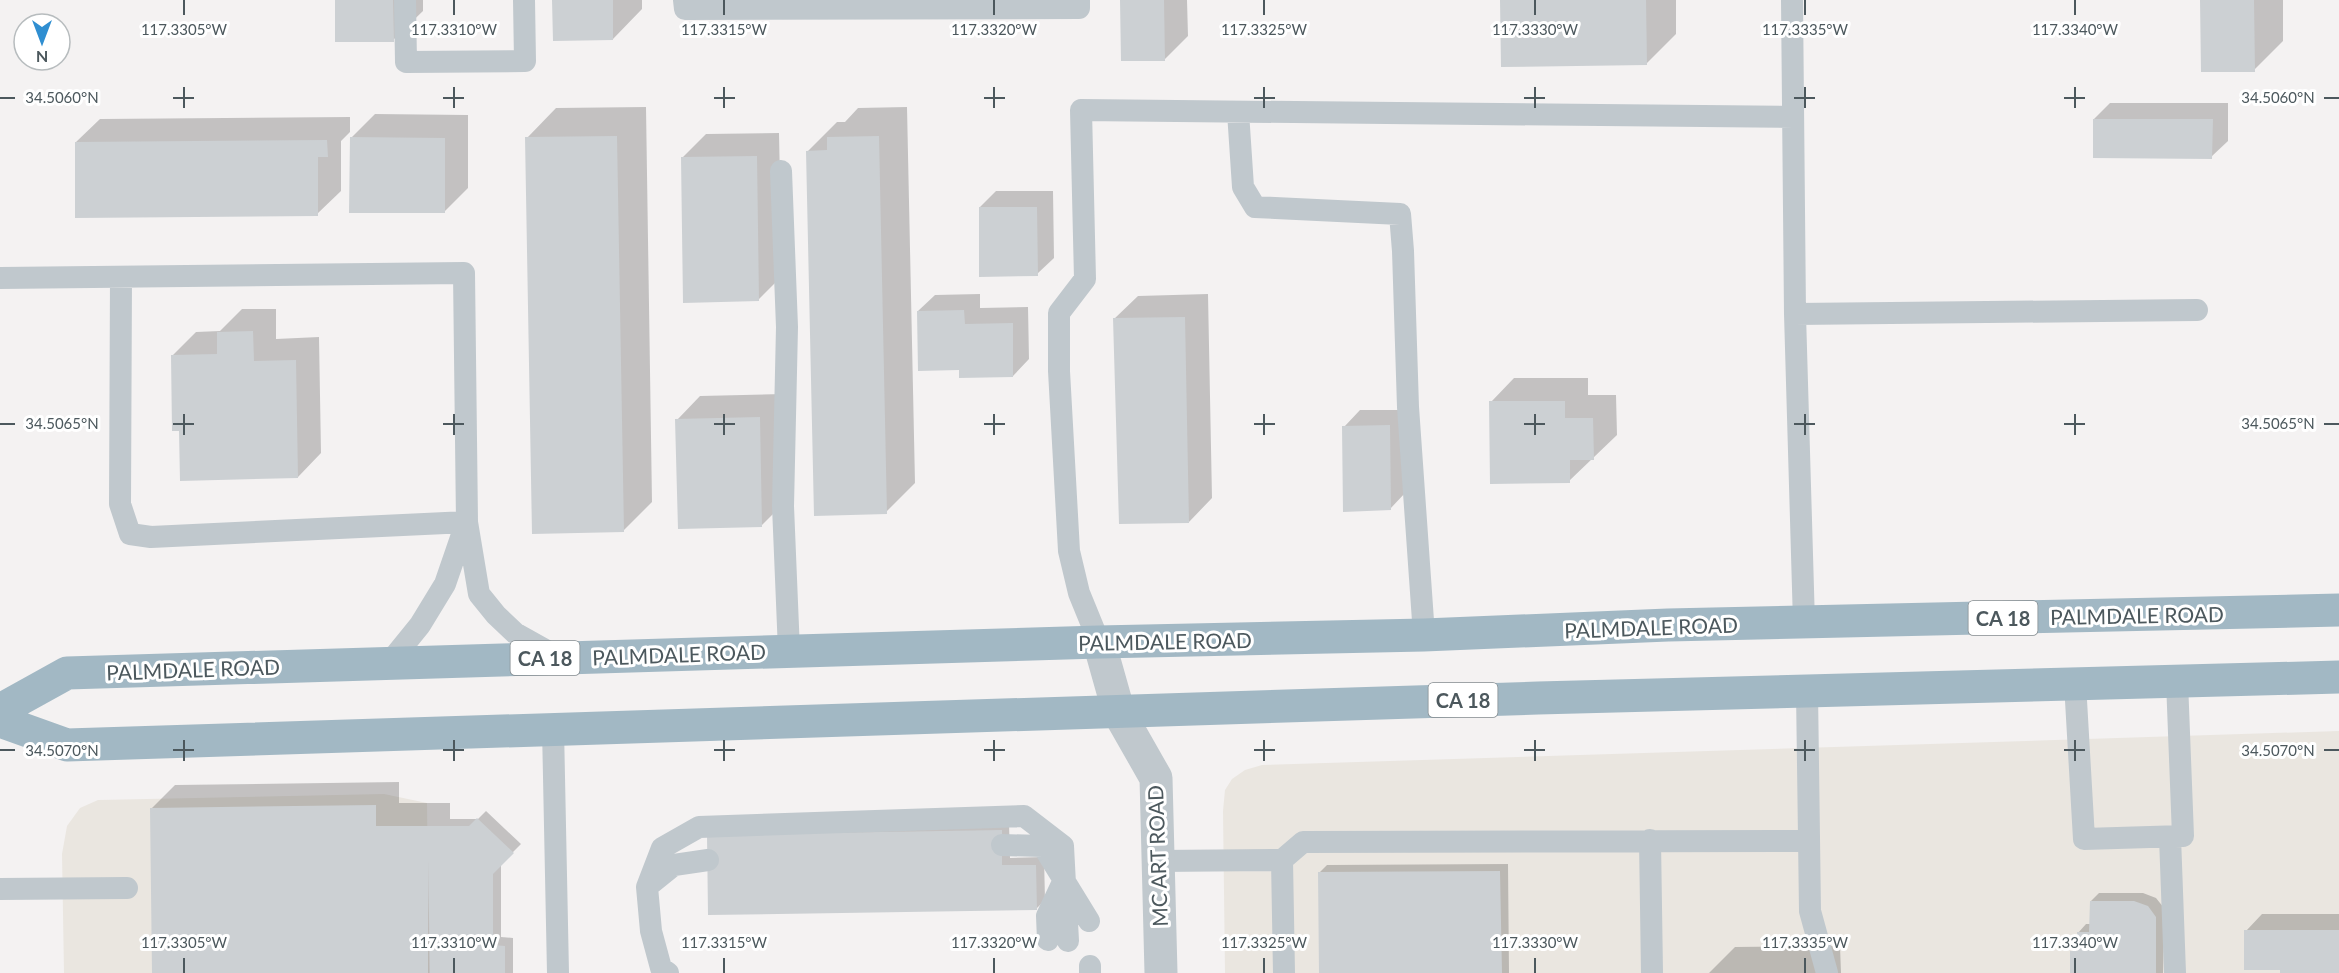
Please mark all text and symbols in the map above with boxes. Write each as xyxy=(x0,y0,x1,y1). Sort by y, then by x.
north arrow xyxy=(12,12,72,72)
text: 117.3305°W xyxy=(141,20,228,38)
text: 117.3310°W xyxy=(411,20,498,38)
text: 117.3315°W xyxy=(681,20,768,38)
text: 117.3320°W xyxy=(951,20,1038,38)
text: 117.3325°W xyxy=(1221,20,1308,38)
text: 117.3330°W xyxy=(1492,20,1579,38)
text: 117.3335°W xyxy=(1762,20,1849,38)
text: 117.3340°W xyxy=(2032,20,2119,38)
text: N xyxy=(36,48,48,67)
text: 34.5060°N xyxy=(25,88,99,106)
text: 34.5060°N xyxy=(2241,88,2315,106)
text: 34.5065°N xyxy=(25,414,99,432)
text: 34.5065°N xyxy=(2241,414,2315,432)
road number: CA 18 xyxy=(1968,601,2038,635)
street label: PALMDALE ROAD xyxy=(2050,601,2224,629)
street label: PALMDALE ROAD xyxy=(1564,611,1738,643)
street label: PALMDALE ROAD xyxy=(1078,627,1252,655)
street label: PALMDALE ROAD xyxy=(592,638,766,670)
road number: CA 18 xyxy=(510,641,580,675)
street label: PALMDALE ROAD xyxy=(106,653,280,685)
road number: CA 18 xyxy=(1428,683,1498,717)
text: 34.5070°N xyxy=(25,741,99,759)
text: 34.5070°N xyxy=(2241,741,2315,759)
street label: MC ART ROAD xyxy=(1142,785,1172,927)
text: 117.3305°W xyxy=(141,933,228,951)
text: 117.3310°W xyxy=(411,933,498,951)
text: 117.3315°W xyxy=(681,933,768,951)
text: 117.3320°W xyxy=(951,933,1038,951)
text: 117.3325°W xyxy=(1221,933,1308,951)
text: 117.3330°W xyxy=(1492,933,1579,951)
text: 117.3335°W xyxy=(1762,933,1849,951)
text: 117.3340°W xyxy=(2032,933,2119,951)

